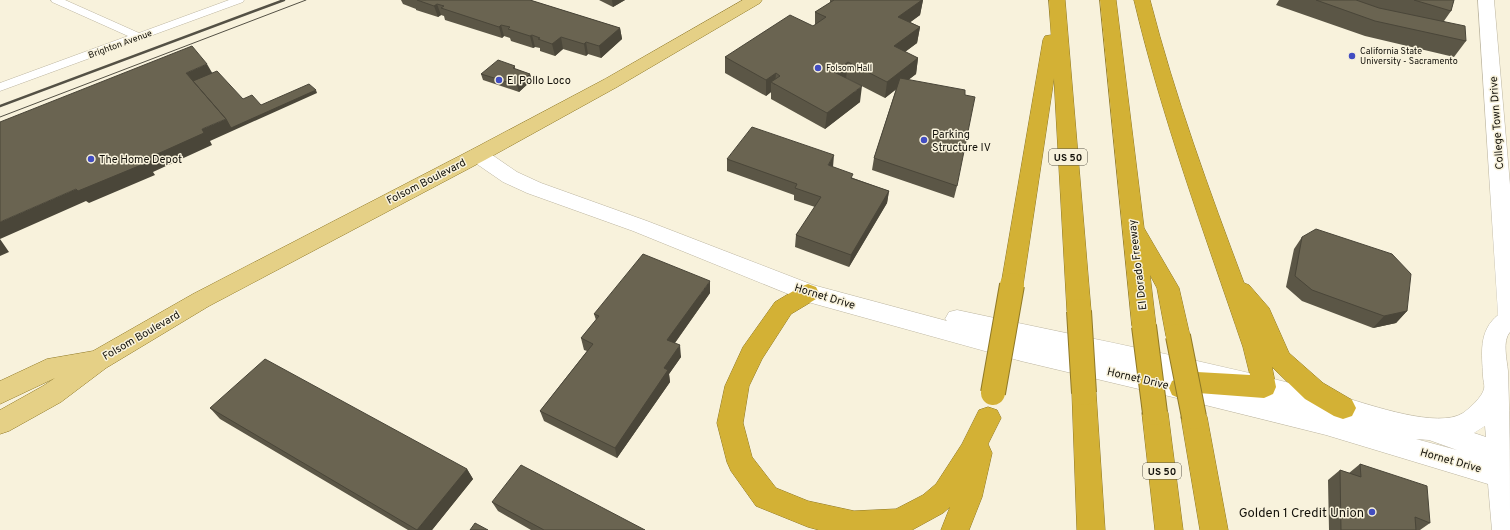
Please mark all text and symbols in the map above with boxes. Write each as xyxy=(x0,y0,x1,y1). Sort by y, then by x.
street label: Brighton Avenue xyxy=(87,28,154,61)
place label: California State University - Sacramento xyxy=(1360,46,1458,67)
marker: California State University - Sacramento xyxy=(1347,51,1357,61)
marker: Folsom Hall xyxy=(813,63,823,73)
place label: Folsom Hall xyxy=(826,63,872,74)
place label: El Pollo Loco xyxy=(507,74,571,88)
marker: El Pollo Loco xyxy=(494,75,504,85)
street label: College Town Drive xyxy=(1487,76,1507,170)
place label: Parking Structure IV xyxy=(932,128,991,155)
marker: Parking Structure IV xyxy=(919,135,929,145)
road number: US 50 xyxy=(1049,149,1087,165)
place label: The Home Depot xyxy=(99,153,182,167)
marker: The Home Depot xyxy=(86,154,96,164)
street label: Folsom Boulevard xyxy=(384,156,468,208)
street label: El Dorado Freeway xyxy=(1125,219,1150,311)
street label: Hornet Drive xyxy=(793,281,857,313)
street label: Folsom Boulevard xyxy=(100,308,183,364)
street label: Hornet Drive xyxy=(1106,365,1170,393)
street label: Hornet Drive xyxy=(1419,446,1483,476)
road number: US 50 xyxy=(1143,463,1181,479)
place label: Golden 1 Credit Union xyxy=(1239,506,1364,522)
marker: Golden 1 Credit Union xyxy=(1367,507,1377,517)

